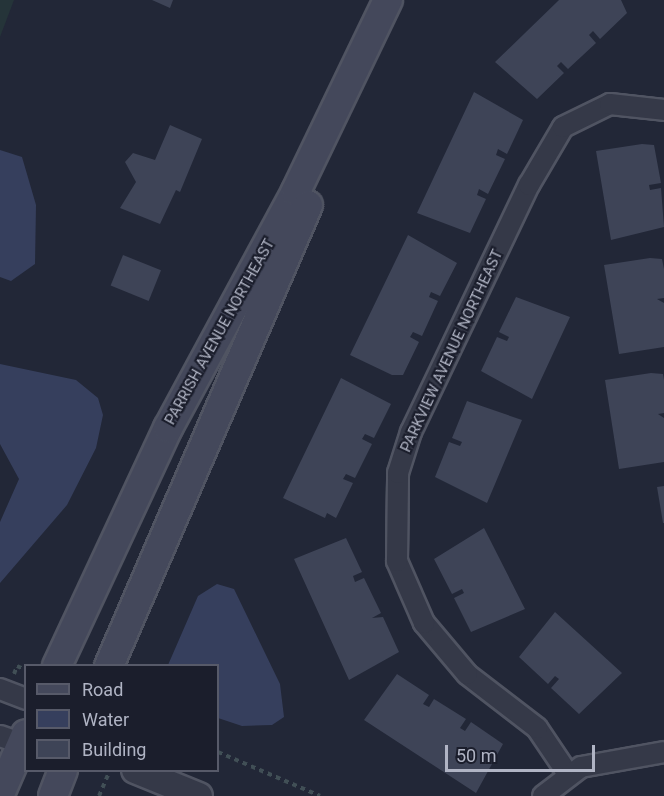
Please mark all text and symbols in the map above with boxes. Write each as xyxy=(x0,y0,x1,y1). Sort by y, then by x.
street label: PARRISH AVENUE NORTHEAST xyxy=(161,236,279,428)
street label: PARKVIEW AVENUE NORTHEAST xyxy=(397,247,507,455)
legend xyxy=(24,664,219,772)
text: Road xyxy=(82,679,123,700)
text: Water xyxy=(82,709,129,730)
scale bar xyxy=(448,733,598,771)
text: Building xyxy=(82,739,146,760)
text: 50 m xyxy=(456,745,496,766)

